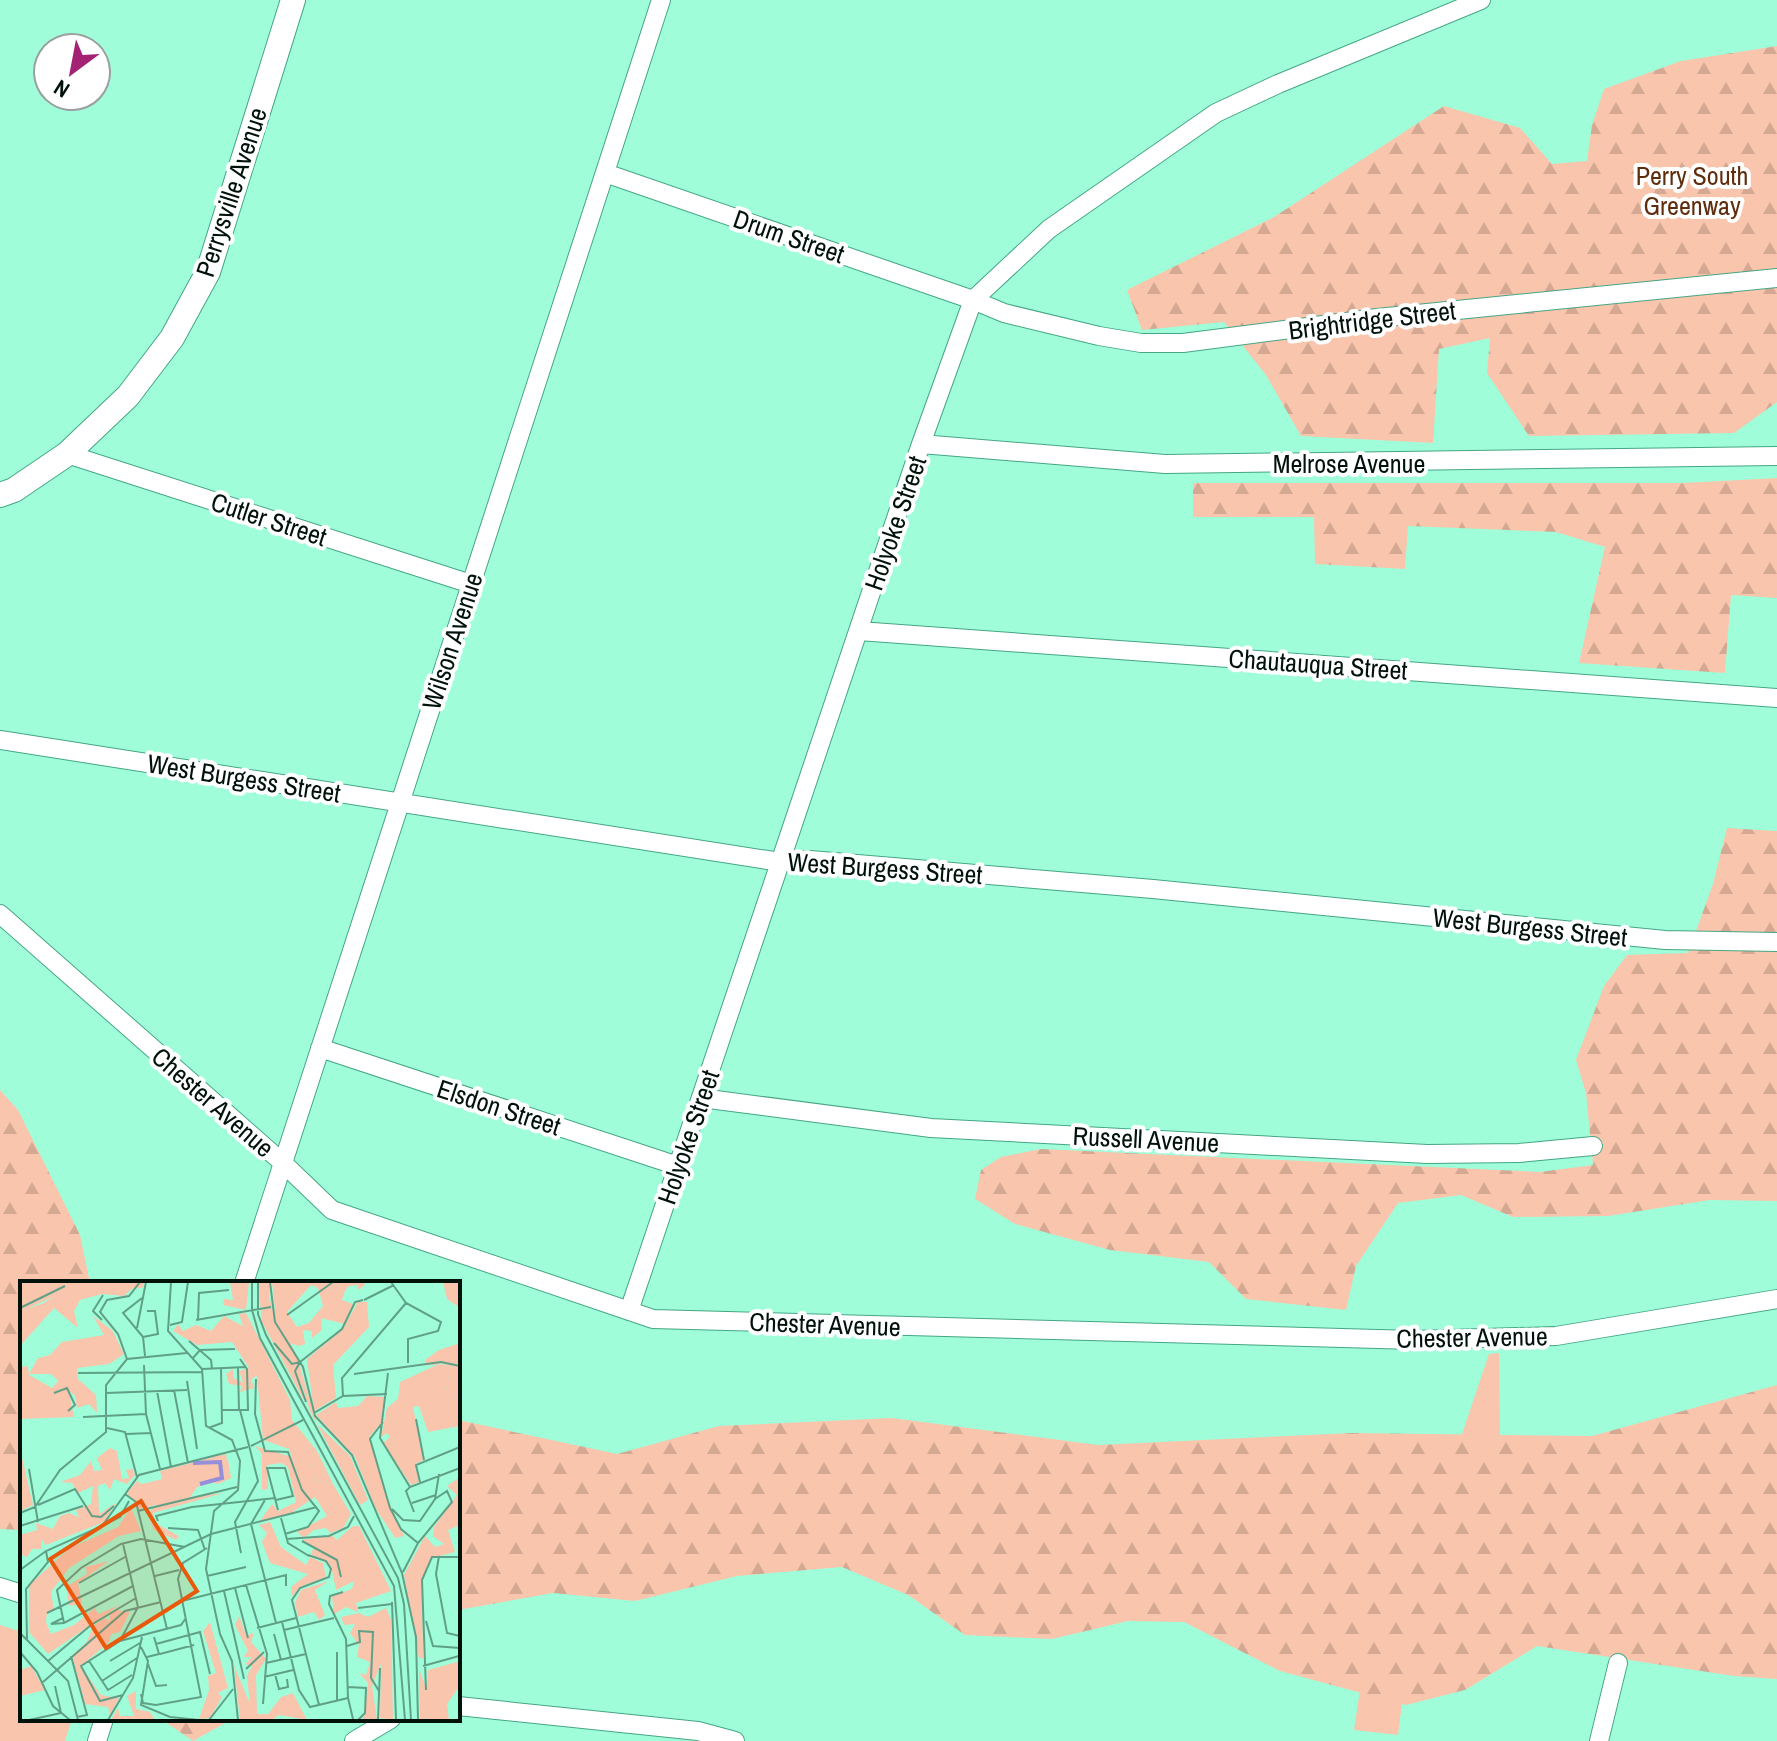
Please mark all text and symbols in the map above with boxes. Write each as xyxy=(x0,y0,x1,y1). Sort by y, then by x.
north arrow xyxy=(32,32,112,112)
text: N xyxy=(48,73,75,105)
street label: Perrysville Avenue xyxy=(187,103,275,281)
park label: Perry South Greenway xyxy=(1636,158,1748,223)
street label: Drum Street xyxy=(729,201,849,271)
street label: Brightridge Street xyxy=(1286,292,1458,348)
street label: Melrose Avenue xyxy=(1273,446,1425,481)
street label: Holyoke Street xyxy=(856,451,934,595)
street label: Cutler Street xyxy=(207,484,331,554)
street label: Wilson Avenue xyxy=(413,568,491,714)
street label: Chautauqua Street xyxy=(1228,640,1409,688)
street label: West Burgess Street xyxy=(145,745,343,811)
street label: West Burgess Street xyxy=(786,844,984,892)
street label: West Burgess Street xyxy=(1431,899,1629,955)
street label: Chester Avenue xyxy=(144,1039,282,1165)
street label: Holyoke Street xyxy=(649,1065,727,1209)
street label: Elsdon Street xyxy=(433,1071,565,1143)
street label: Russell Avenue xyxy=(1072,1118,1220,1160)
inset map xyxy=(20,1281,460,1721)
street label: Chester Avenue xyxy=(749,1304,901,1344)
street label: Chester Avenue xyxy=(1396,1318,1548,1356)

